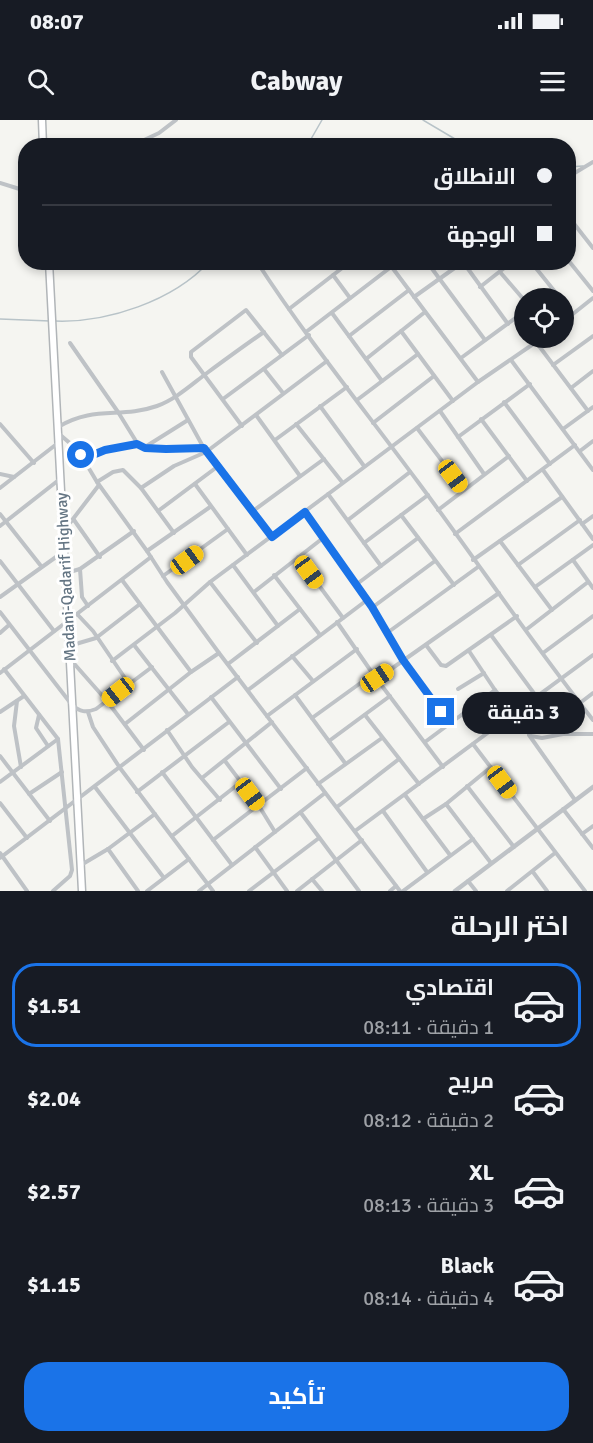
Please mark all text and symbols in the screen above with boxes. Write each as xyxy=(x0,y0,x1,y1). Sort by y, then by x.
text: 08:07 xyxy=(30,8,84,35)
icon: search xyxy=(24,65,57,98)
text: Cabway xyxy=(251,65,342,98)
icon: menu xyxy=(536,65,569,98)
text: الانطلاق xyxy=(433,163,516,190)
text: الوجهة xyxy=(447,221,516,248)
map controls xyxy=(514,288,574,348)
button: locate xyxy=(514,288,574,348)
route start xyxy=(67,441,94,468)
car xyxy=(435,456,471,496)
street label: Madani-Qadarif Highway xyxy=(52,491,80,662)
car xyxy=(167,542,207,578)
car xyxy=(291,552,327,592)
car xyxy=(357,660,397,696)
car xyxy=(98,674,138,710)
callout: 3 دقيقة xyxy=(462,691,585,733)
route end xyxy=(427,698,454,725)
text: 3 دقيقة xyxy=(488,700,559,725)
car xyxy=(484,762,520,802)
car xyxy=(232,774,268,814)
text: اختر الرحلة xyxy=(451,910,569,943)
text: اقتصادي xyxy=(405,974,494,1001)
icon: car xyxy=(512,978,566,1032)
text: $1.51 xyxy=(27,992,81,1019)
text: 1 دقيقة · 08:11 xyxy=(363,1015,494,1040)
text: مريح xyxy=(448,1067,494,1094)
icon: car xyxy=(512,1071,566,1125)
text: $2.04 xyxy=(27,1085,81,1112)
text: 2 دقيقة · 08:12 xyxy=(363,1108,494,1133)
text: XL xyxy=(469,1159,494,1186)
icon: car xyxy=(512,1164,566,1218)
text: $2.57 xyxy=(27,1178,81,1205)
text: 3 دقيقة · 08:13 xyxy=(363,1193,494,1218)
text: Black xyxy=(440,1252,494,1279)
icon: car xyxy=(512,1257,566,1311)
text: $1.15 xyxy=(27,1271,81,1298)
text: 4 دقيقة · 08:14 xyxy=(363,1286,494,1311)
button: تأكيد xyxy=(24,1362,569,1431)

